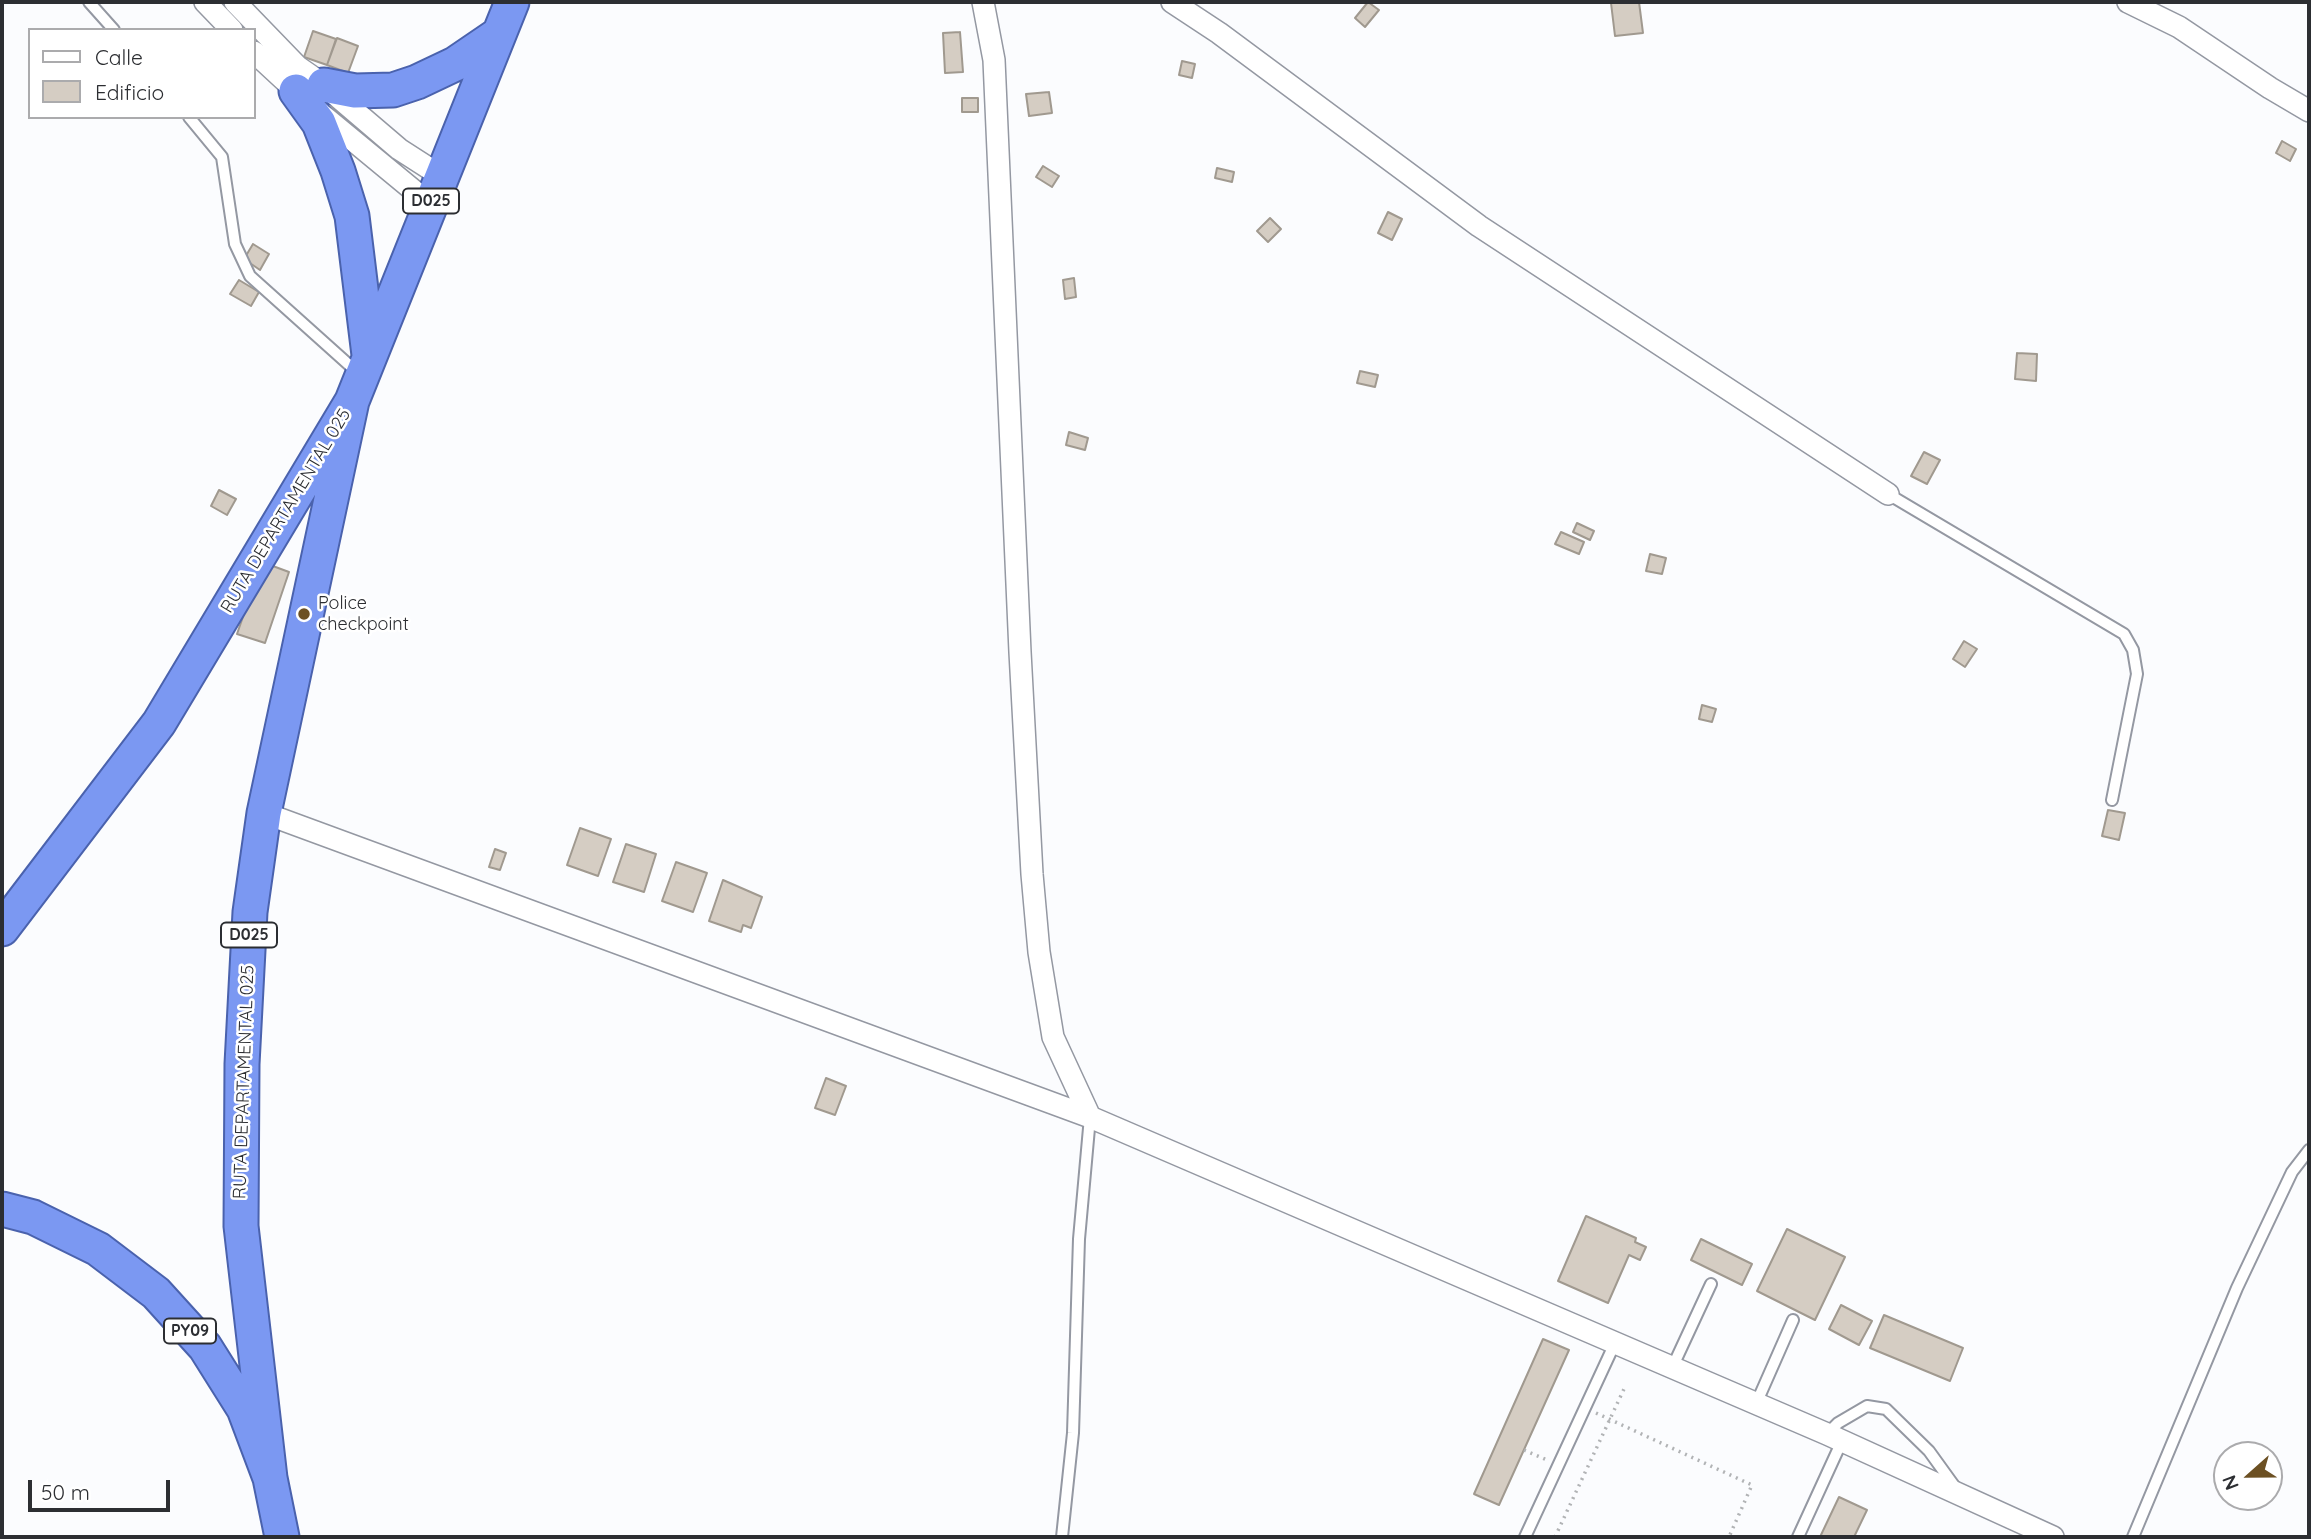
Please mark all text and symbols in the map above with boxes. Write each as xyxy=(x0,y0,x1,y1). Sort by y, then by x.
legend xyxy=(28,28,256,119)
text: Calle xyxy=(95,44,143,70)
text: Edificio xyxy=(95,79,164,105)
road number: D025 xyxy=(403,188,459,214)
street label: RUTA DEPARTAMENTAL 025 xyxy=(216,405,356,617)
place label: Police checkpoint xyxy=(318,593,409,636)
marker: Police checkpoint xyxy=(296,606,312,622)
road number: D025 xyxy=(221,923,277,948)
street label: RUTA DEPARTAMENTAL 025 xyxy=(229,965,259,1199)
road number: PY09 xyxy=(164,1318,216,1344)
north arrow xyxy=(2213,1441,2283,1511)
scale bar xyxy=(32,1466,173,1510)
text: N xyxy=(2217,1472,2244,1494)
text: 50 m xyxy=(41,1479,90,1505)

